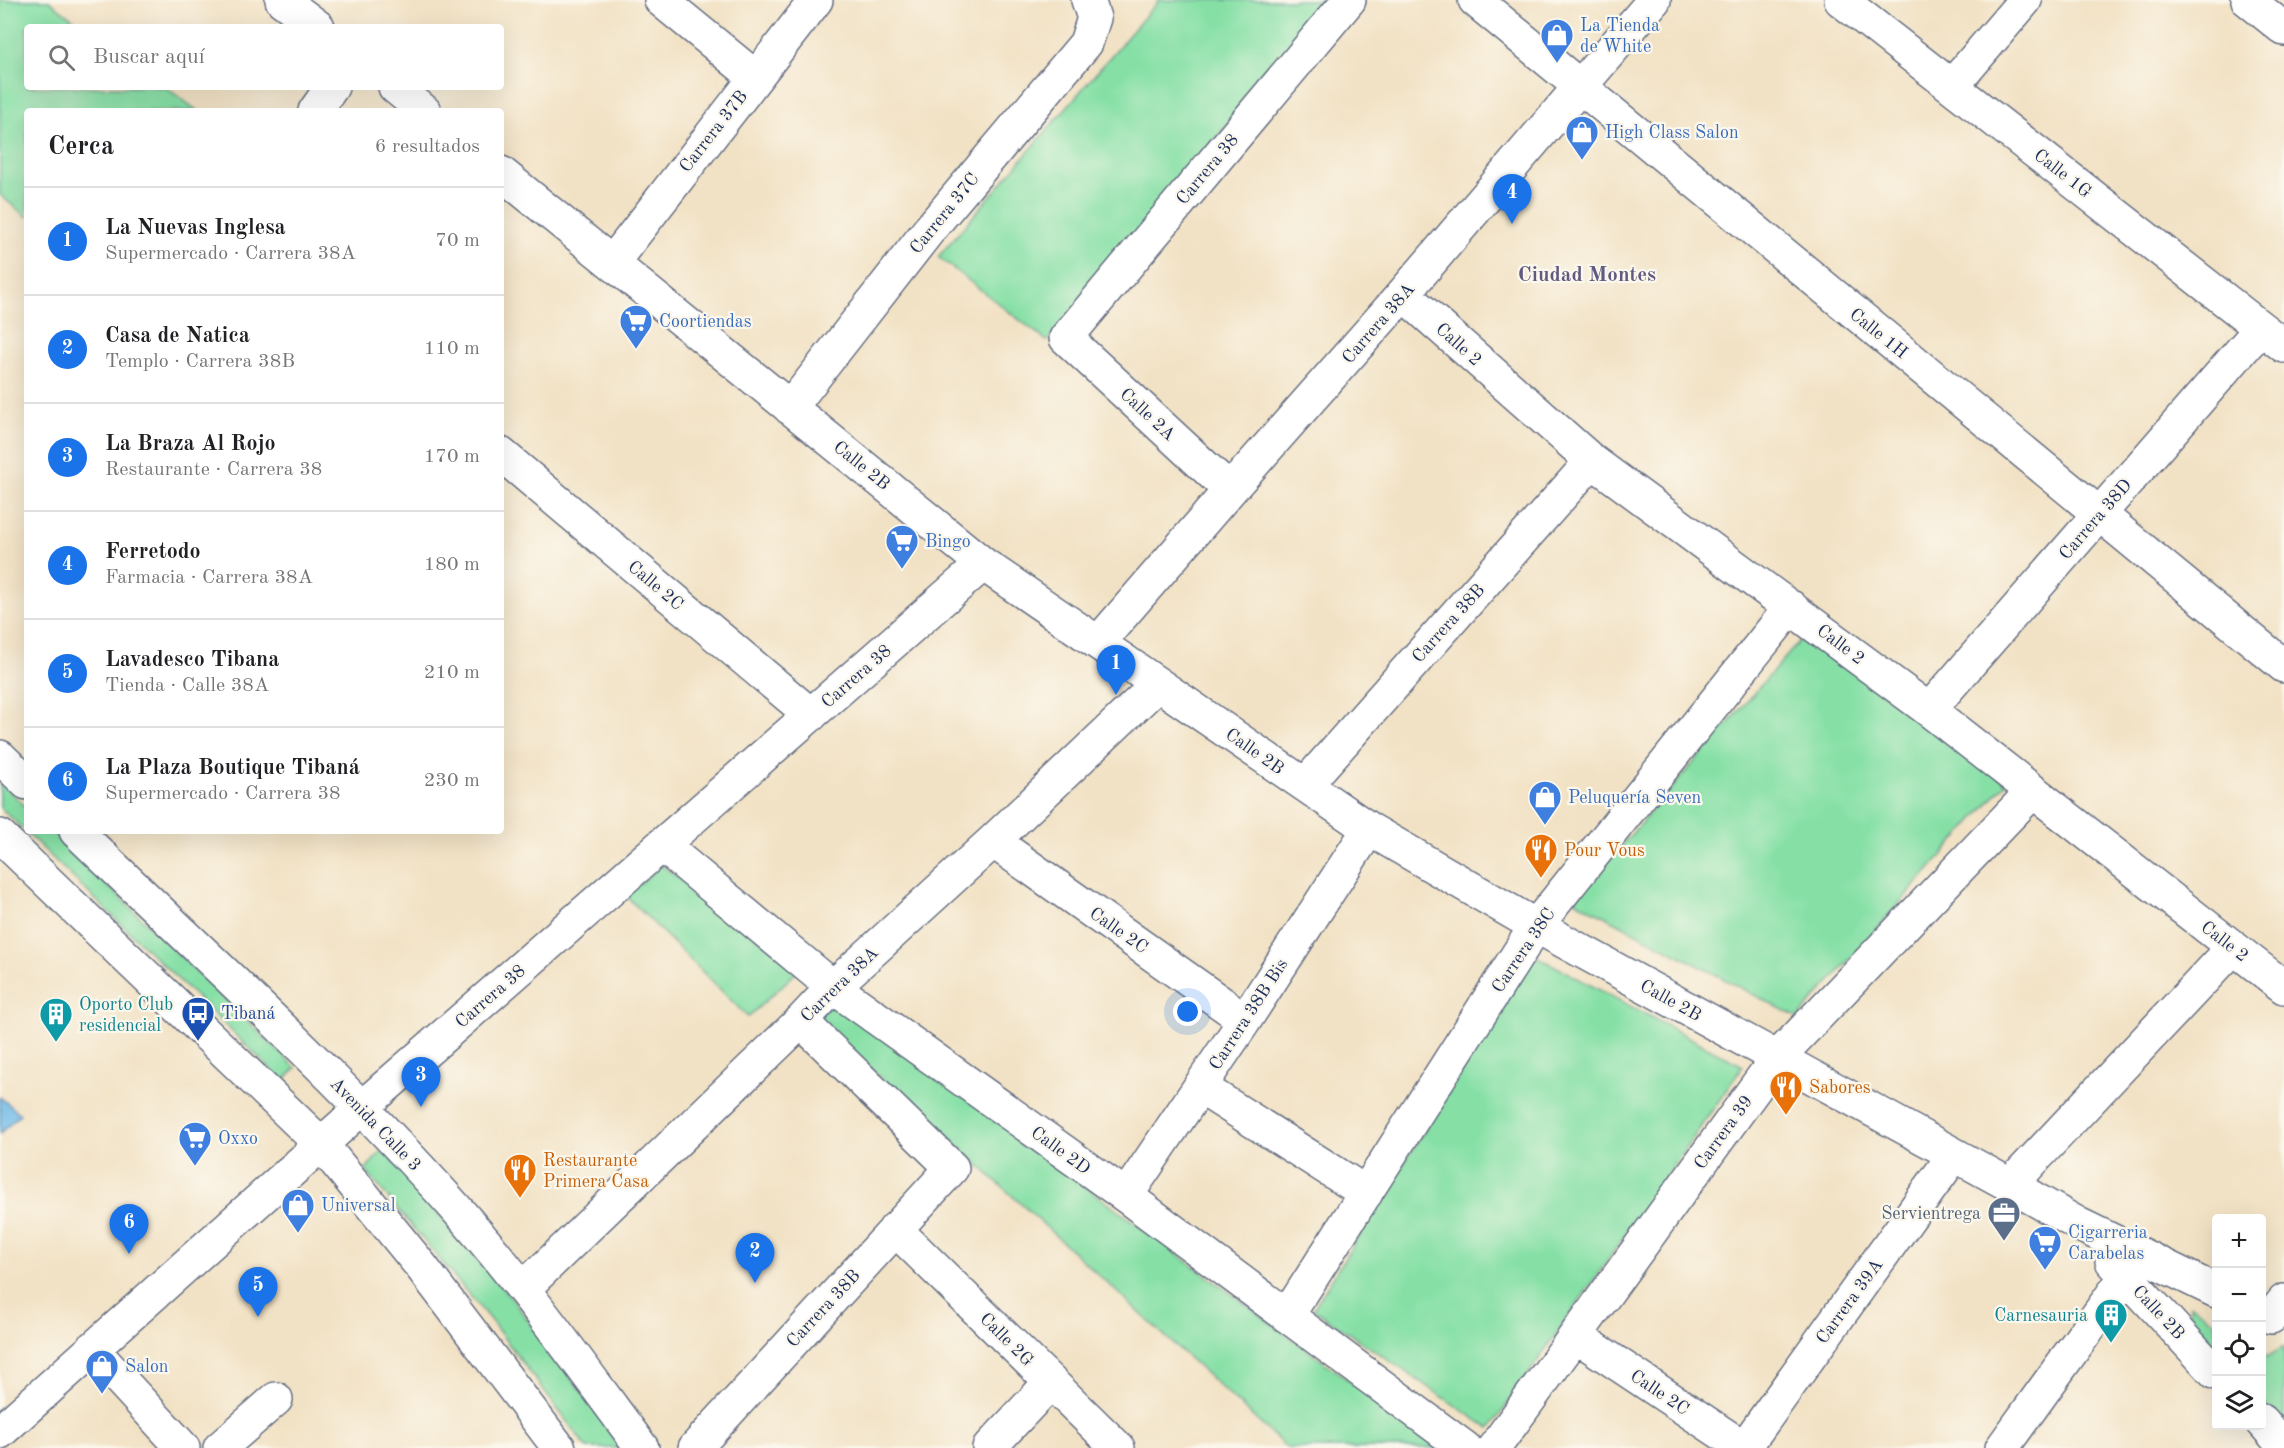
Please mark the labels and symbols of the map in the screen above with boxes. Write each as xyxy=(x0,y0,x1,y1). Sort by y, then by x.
shop icon: La Tienda de White xyxy=(1539,17,1575,64)
place label: La Tienda de White xyxy=(1580,17,1660,56)
street label: Carrera 37B xyxy=(676,87,751,176)
shop icon: High Class Salon xyxy=(1564,114,1600,161)
place label: High Class Salon xyxy=(1605,124,1739,142)
street label: Carrera 38 xyxy=(1173,131,1242,208)
street label: Calle 1G xyxy=(2030,146,2095,202)
street label: Carrera 37C xyxy=(907,170,983,257)
pin: 4 xyxy=(1492,174,1532,224)
district label: Ciudad Montes xyxy=(1518,265,1656,286)
street label: Carrera 38A xyxy=(1339,280,1418,367)
supermarket icon: Coortiendas xyxy=(618,303,654,350)
street label: Calle 1H xyxy=(1846,305,1911,362)
place label: Coortiendas xyxy=(659,313,752,331)
street label: Calle 2 xyxy=(1432,320,1485,370)
street label: Calle 2A xyxy=(1116,385,1179,445)
street label: Calle 2B xyxy=(830,438,893,494)
street label: Carrera 38D xyxy=(2056,476,2135,563)
supermarket icon: Bingo xyxy=(884,523,920,570)
place label: Bingo xyxy=(925,533,971,551)
street label: Calle 2C xyxy=(624,557,687,614)
street label: Carrera 38B xyxy=(1409,581,1488,666)
street label: Calle 2 xyxy=(1813,621,1868,668)
street label: Carrera 38 xyxy=(818,642,895,712)
pin: 1 xyxy=(1096,646,1136,695)
street label: Calle 2B xyxy=(1222,725,1287,778)
shop icon: Peluquería Seven xyxy=(1527,779,1563,826)
place label: Peluquería Seven xyxy=(1568,789,1702,807)
restaurant icon: Pour Vous xyxy=(1523,832,1559,879)
place label: Pour Vous xyxy=(1564,842,1645,860)
street label: Calle 2C xyxy=(1086,904,1151,957)
street label: Carrera 38C xyxy=(1489,905,1559,996)
street label: Calle 2 xyxy=(2197,918,2251,966)
street label: Carrera 38A xyxy=(797,943,882,1026)
street label: Carrera 38B Bis xyxy=(1206,956,1292,1073)
street label: Carrera 38 xyxy=(452,962,529,1032)
street label: Calle 2B xyxy=(1637,977,1704,1025)
bus stop icon: Tibaná xyxy=(180,995,216,1042)
building icon: Oporto Club residencial xyxy=(38,996,74,1043)
place label: Oporto Club residencial xyxy=(79,996,173,1035)
your location xyxy=(1173,997,1202,1026)
place label: Tibaná xyxy=(221,1005,276,1023)
pin: 3 xyxy=(402,1058,440,1107)
restaurant icon: Sabores xyxy=(1768,1069,1804,1116)
street label: Avenida Calle 3 xyxy=(326,1073,426,1175)
place label: Sabores xyxy=(1809,1079,1871,1097)
street label: Carrera 39 xyxy=(1691,1092,1756,1173)
supermarket icon: Oxxo xyxy=(177,1120,213,1167)
street label: Calle 2D xyxy=(1027,1123,1093,1178)
place label: Oxxo xyxy=(218,1130,258,1148)
restaurant icon: Restaurante Primera Casa xyxy=(502,1152,538,1199)
place label: Restaurante Primera Casa xyxy=(543,1152,649,1191)
shop icon: Universal xyxy=(280,1187,316,1234)
office icon: Servientrega xyxy=(1986,1195,2022,1242)
place label: Universal xyxy=(321,1197,396,1215)
pin: 6 xyxy=(110,1204,148,1254)
place label: Servientrega xyxy=(1881,1205,1981,1223)
supermarket icon: Cigarreria Carabelas xyxy=(2027,1224,2063,1271)
place label: Cigarreria Carabelas xyxy=(2068,1224,2148,1263)
pin: 2 xyxy=(736,1234,774,1283)
street label: Carrera 39A xyxy=(1813,1256,1887,1347)
street label: Carrera 38B xyxy=(784,1266,864,1351)
pin: 5 xyxy=(238,1268,278,1317)
street label: Calle 2B xyxy=(2129,1282,2188,1343)
building icon: Carnesauria xyxy=(2093,1297,2129,1344)
place label: Carnesauria xyxy=(1994,1307,2088,1325)
street label: Calle 2G xyxy=(976,1310,1037,1370)
shop icon: Salon xyxy=(84,1348,120,1395)
place label: Salon xyxy=(125,1358,169,1376)
street label: Calle 2C xyxy=(1627,1367,1692,1419)

